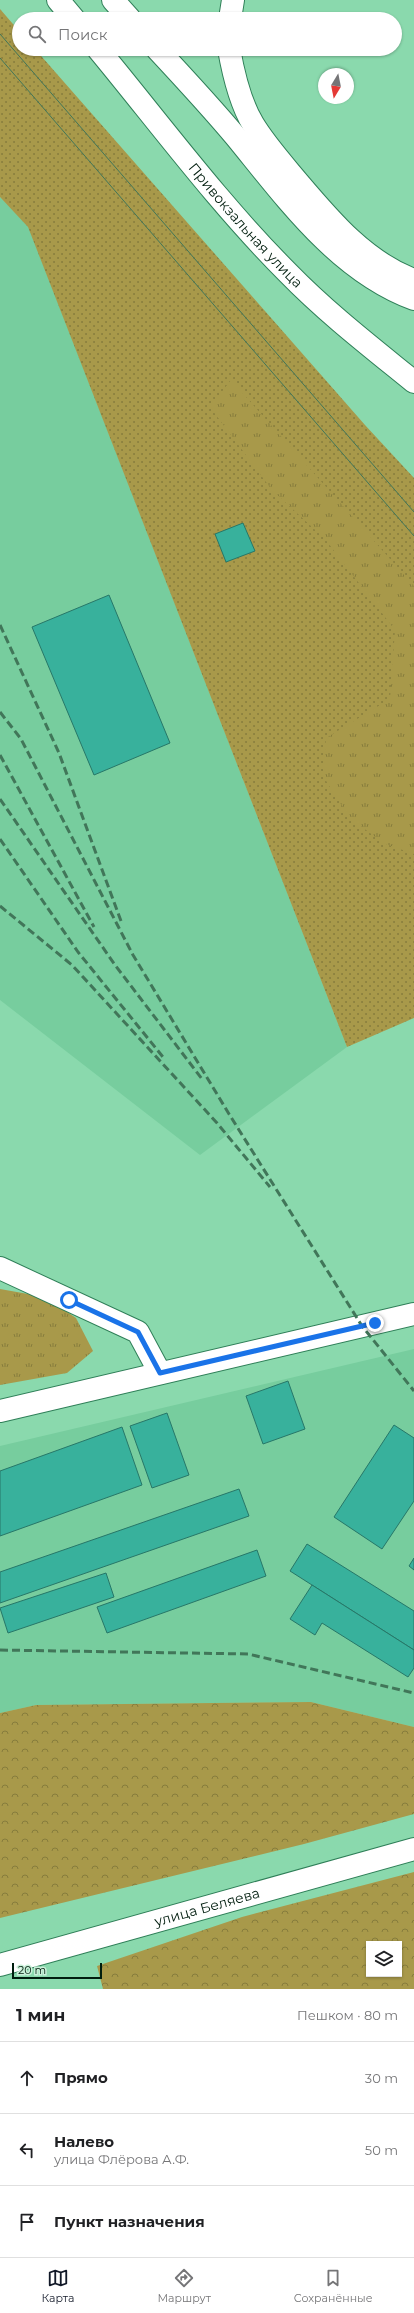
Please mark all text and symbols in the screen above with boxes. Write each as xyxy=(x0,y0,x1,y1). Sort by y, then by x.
search box xyxy=(12,12,402,56)
icon: search xyxy=(26,23,48,45)
text: Поиск xyxy=(58,25,107,44)
north arrow xyxy=(318,68,354,104)
street label: Привокзальная улица xyxy=(185,159,307,292)
route start xyxy=(60,1291,78,1309)
route end xyxy=(366,1314,384,1332)
street label: улица Беляева xyxy=(151,1884,262,1931)
map controls xyxy=(366,1941,402,1977)
button: layers xyxy=(366,1941,402,1977)
scale bar xyxy=(12,1961,102,1980)
text: 20 m xyxy=(18,1963,46,1977)
text: 1 мин xyxy=(16,2005,65,2025)
text: Пешком · 80 m xyxy=(297,2007,398,2023)
icon: ahead xyxy=(16,2067,38,2089)
text: Прямо xyxy=(54,2068,108,2087)
text: 30 m xyxy=(365,2070,398,2086)
text: Налево xyxy=(54,2132,114,2151)
icon: left xyxy=(16,2139,38,2161)
text: 50 m xyxy=(365,2142,398,2158)
text: улица Флёрова А.Ф. xyxy=(54,2151,189,2167)
icon: arrive xyxy=(16,2211,38,2233)
text: Пункт назначения xyxy=(54,2212,205,2231)
tab: Карта xyxy=(41,2267,74,2305)
tab: Маршрут xyxy=(157,2267,211,2305)
tab: Сохранённые xyxy=(294,2267,373,2305)

